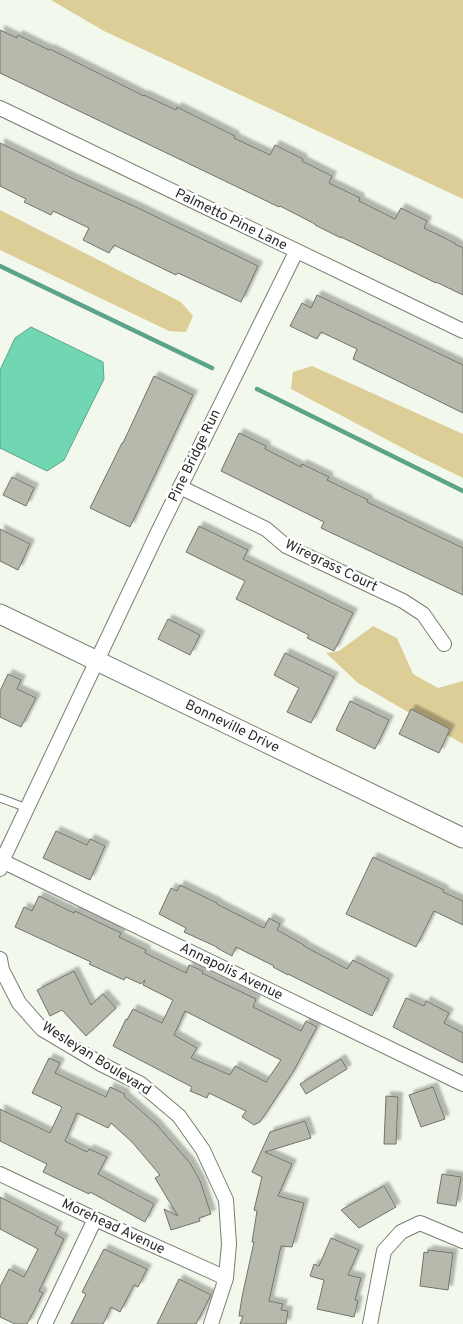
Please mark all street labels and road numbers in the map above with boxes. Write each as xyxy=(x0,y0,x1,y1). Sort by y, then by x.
street label: Palmetto Pine Lane xyxy=(172,185,290,255)
street label: Pine Bridge Run xyxy=(165,407,225,505)
street label: Wiregrass Court xyxy=(282,536,380,596)
street label: Bonneville Drive xyxy=(182,696,282,756)
street label: Annapolis Avenue xyxy=(177,940,285,1004)
street label: Wesleyan Boulevard xyxy=(38,1019,154,1099)
street label: Morehead Avenue xyxy=(59,1196,167,1258)

